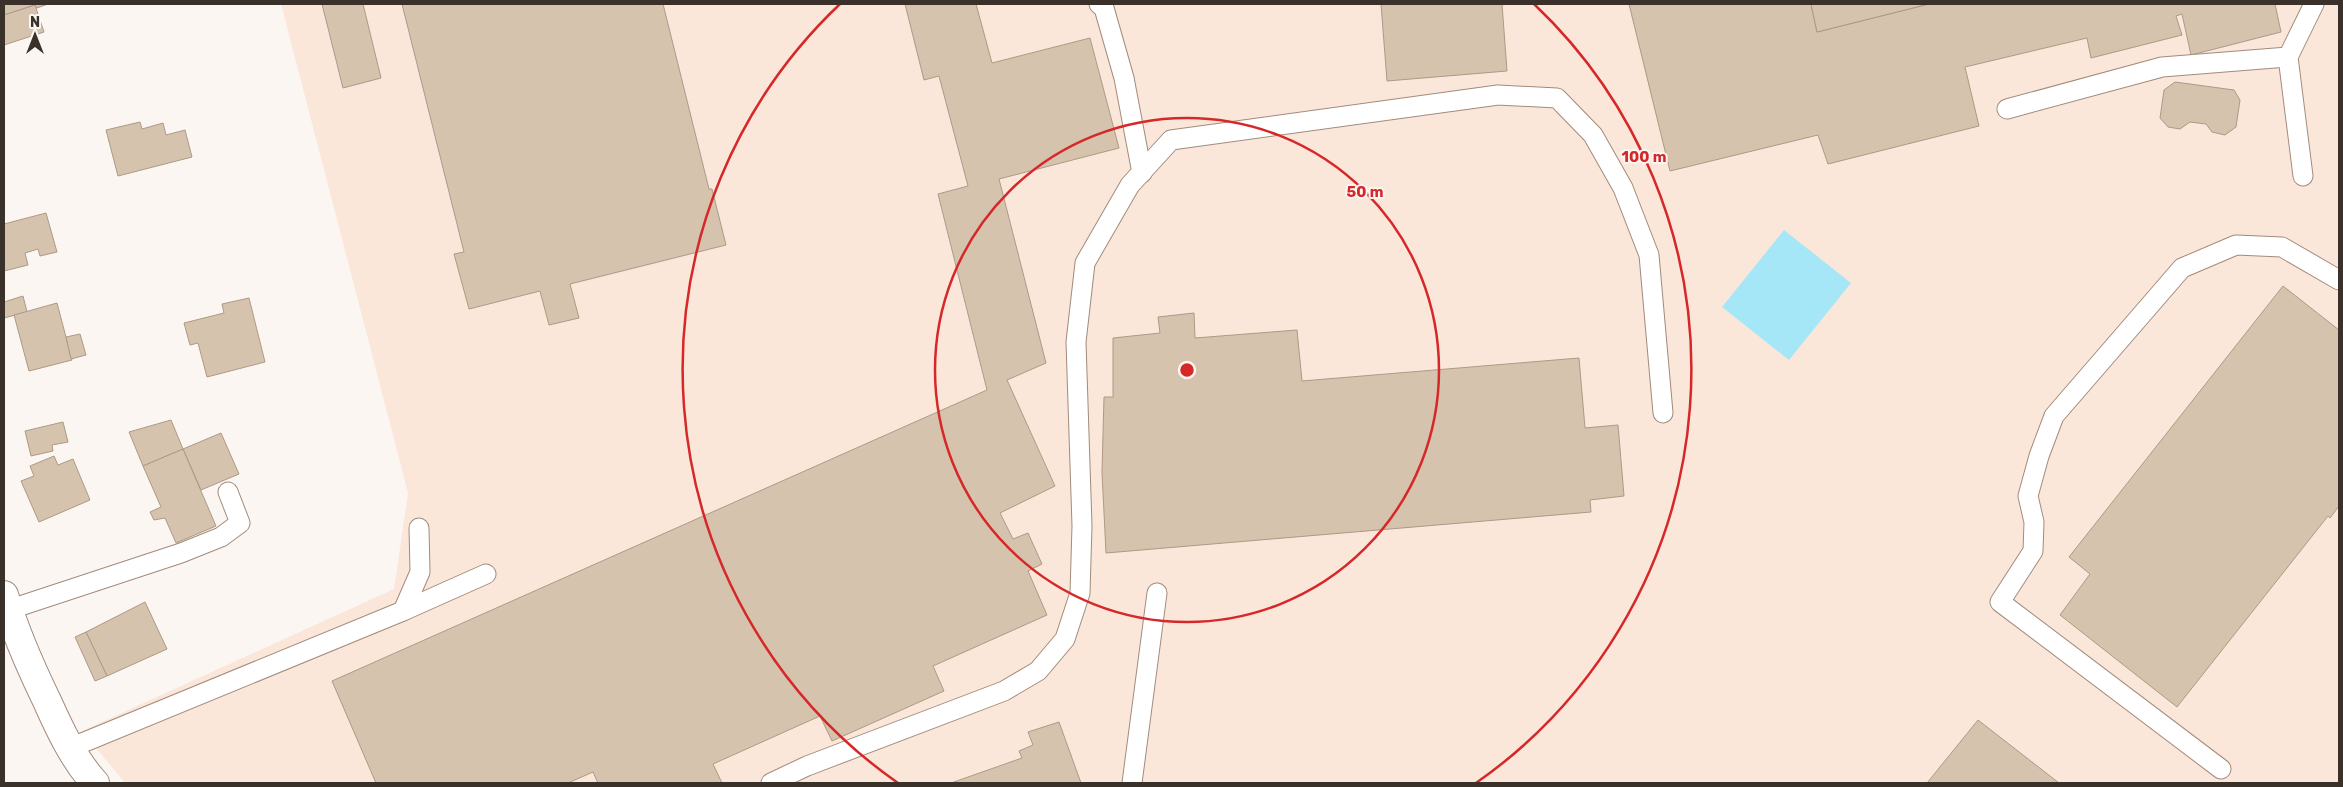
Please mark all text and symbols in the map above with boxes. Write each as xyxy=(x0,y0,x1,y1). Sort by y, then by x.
north arrow xyxy=(10,10,60,60)
text: N xyxy=(30,14,40,31)
text: 100 m xyxy=(1622,148,1666,166)
text: 50 m xyxy=(1347,183,1383,201)
centre of rings xyxy=(1178,361,1196,379)

